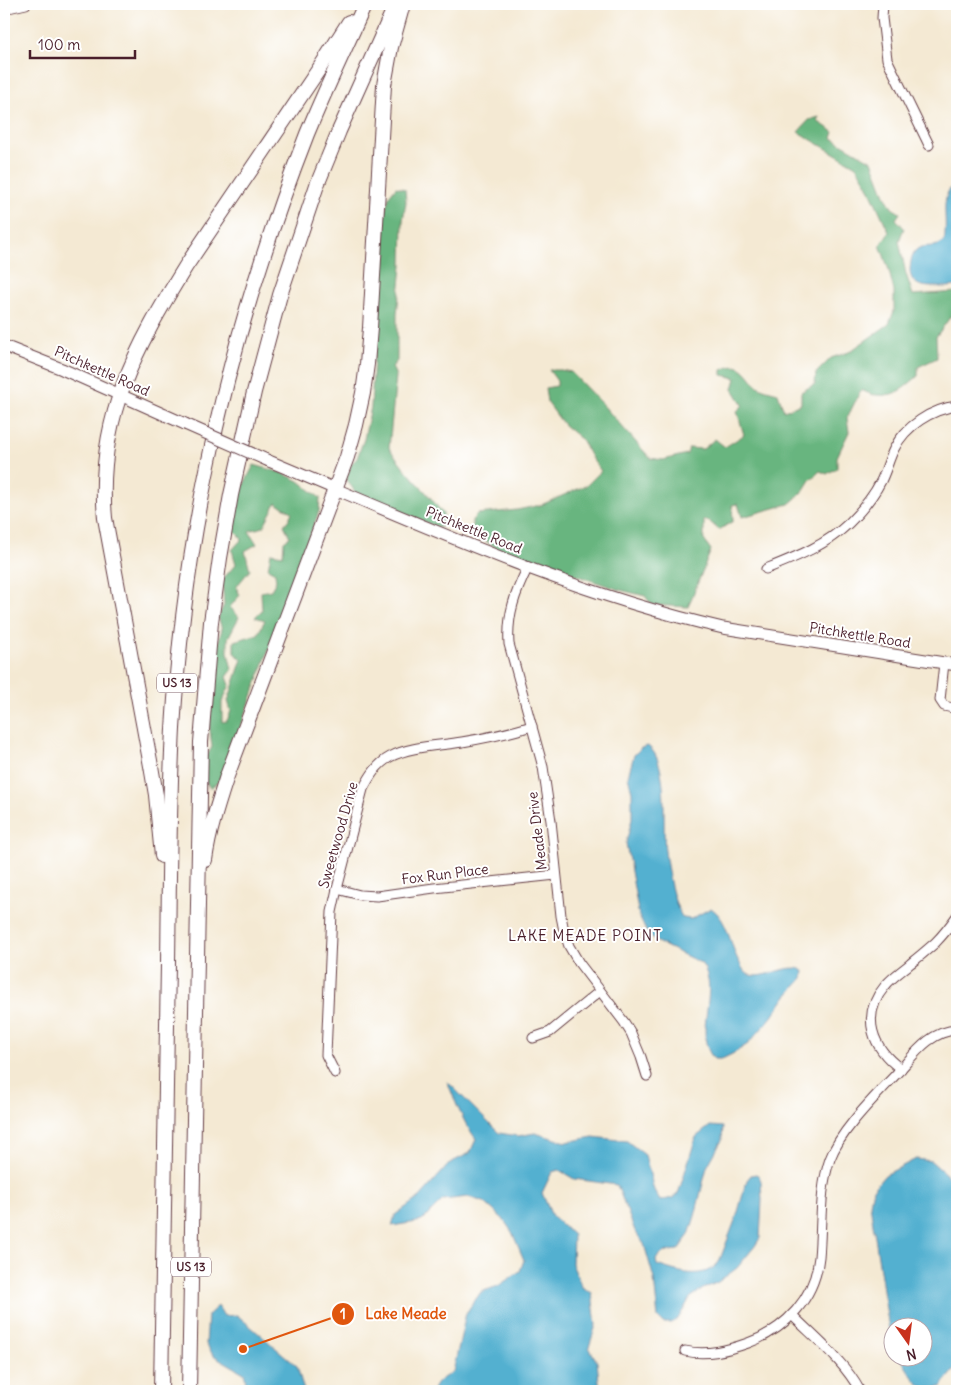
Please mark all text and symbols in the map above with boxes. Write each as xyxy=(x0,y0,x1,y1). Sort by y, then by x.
scale bar xyxy=(30,28,135,60)
text: 100 m xyxy=(38,35,80,54)
street label: Pitchkettle Road xyxy=(52,342,152,400)
street label: Pitchkettle Road xyxy=(423,502,525,558)
street label: Pitchkettle Road xyxy=(808,618,912,652)
road number: US 13 xyxy=(157,674,197,692)
street label: Sweetwood Drive xyxy=(314,780,362,890)
street label: Meade Drive xyxy=(523,791,551,871)
street label: Fox Run Place xyxy=(400,860,490,888)
district label: LAKE MEADE POINT xyxy=(508,926,662,945)
road number: US 13 xyxy=(171,1258,211,1276)
callout: Lake Meade xyxy=(330,1299,457,1329)
text: 1 xyxy=(340,1304,346,1323)
text: Lake Meade xyxy=(365,1304,447,1323)
north arrow xyxy=(884,1318,934,1368)
text: N xyxy=(904,1345,918,1365)

